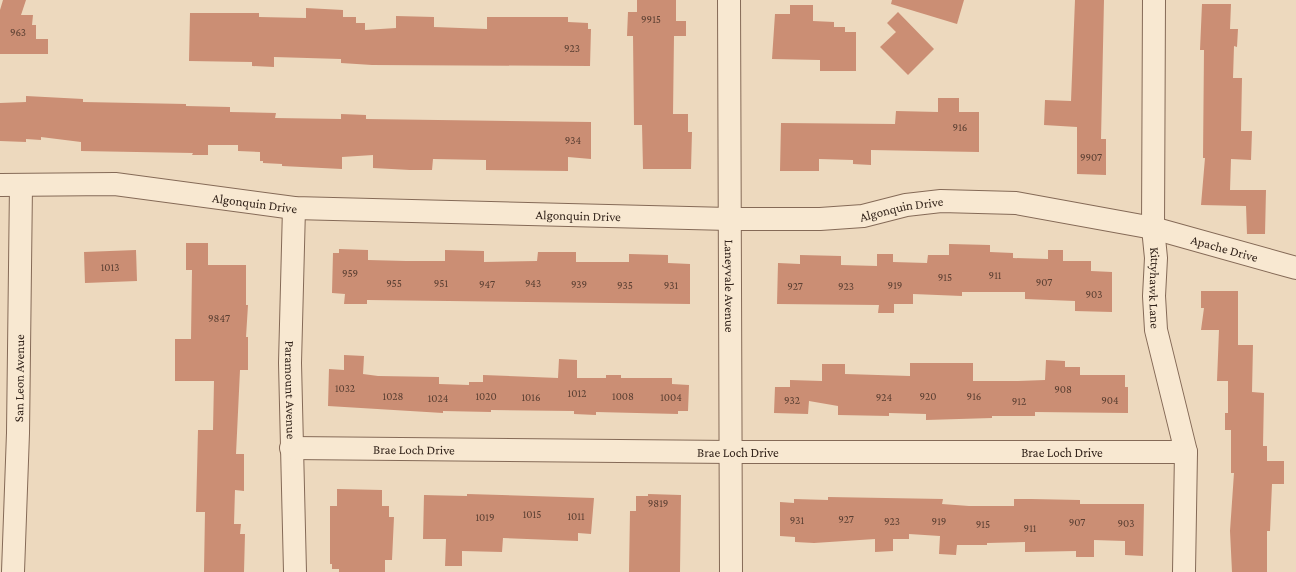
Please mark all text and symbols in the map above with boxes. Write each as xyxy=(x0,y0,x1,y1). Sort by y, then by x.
house number: 9915 xyxy=(641,13,661,25)
house number: 963 xyxy=(10,26,26,38)
house number: 923 xyxy=(564,42,580,54)
house number: 916 xyxy=(953,121,967,133)
house number: 934 xyxy=(565,134,582,146)
house number: 9907 xyxy=(1080,151,1102,163)
street label: Algonquin Drive xyxy=(212,190,297,216)
street label: Algonquin Drive xyxy=(858,193,944,224)
street label: Algonquin Drive xyxy=(536,207,621,224)
street label: Apache Drive xyxy=(1189,231,1260,265)
street label: Laneyvale Avenue xyxy=(722,239,738,333)
street label: Kittyhawk Lane xyxy=(1146,246,1164,329)
house number: 1013 xyxy=(101,261,119,273)
house number: 959 xyxy=(342,267,358,279)
house number: 911 xyxy=(989,269,1002,281)
house number: 915 xyxy=(938,271,952,283)
house number: 907 xyxy=(1036,276,1052,288)
house number: 955 xyxy=(386,277,402,289)
house number: 951 xyxy=(434,277,448,289)
house number: 943 xyxy=(525,277,541,289)
house number: 947 xyxy=(479,278,495,290)
house number: 939 xyxy=(571,278,587,290)
house number: 935 xyxy=(617,279,633,291)
house number: 931 xyxy=(664,279,678,291)
house number: 919 xyxy=(888,279,902,291)
house number: 927 xyxy=(787,280,803,292)
house number: 923 xyxy=(838,280,854,292)
house number: 903 xyxy=(1086,288,1102,300)
house number: 9847 xyxy=(208,312,230,324)
street label: San Leon Avenue xyxy=(11,334,27,422)
street label: Paramount Avenue xyxy=(282,340,299,440)
house number: 1032 xyxy=(335,382,355,394)
house number: 908 xyxy=(1054,383,1072,395)
house number: 1012 xyxy=(568,387,586,399)
house number: 1028 xyxy=(383,390,404,402)
house number: 1020 xyxy=(475,390,497,402)
house number: 1008 xyxy=(612,390,634,402)
house number: 920 xyxy=(920,390,936,402)
house number: 916 xyxy=(967,390,981,402)
house number: 1016 xyxy=(521,391,541,403)
house number: 1004 xyxy=(660,391,682,403)
house number: 924 xyxy=(876,391,893,403)
house number: 1024 xyxy=(428,392,449,404)
house number: 932 xyxy=(784,394,800,406)
house number: 904 xyxy=(1101,394,1119,406)
house number: 912 xyxy=(1012,395,1026,407)
street label: Brae Loch Drive xyxy=(373,441,455,457)
street label: Brae Loch Drive xyxy=(697,444,779,460)
street label: Brae Loch Drive xyxy=(1021,445,1103,460)
house number: 9819 xyxy=(648,497,668,509)
house number: 1015 xyxy=(523,508,541,520)
house number: 1011 xyxy=(567,510,585,522)
house number: 1019 xyxy=(475,511,495,523)
house number: 927 xyxy=(838,513,854,525)
house number: 931 xyxy=(790,514,804,526)
house number: 923 xyxy=(884,515,900,527)
house number: 919 xyxy=(932,515,946,527)
house number: 907 xyxy=(1069,516,1085,528)
house number: 903 xyxy=(1118,517,1134,529)
house number: 915 xyxy=(976,518,990,530)
house number: 911 xyxy=(1024,522,1037,534)

